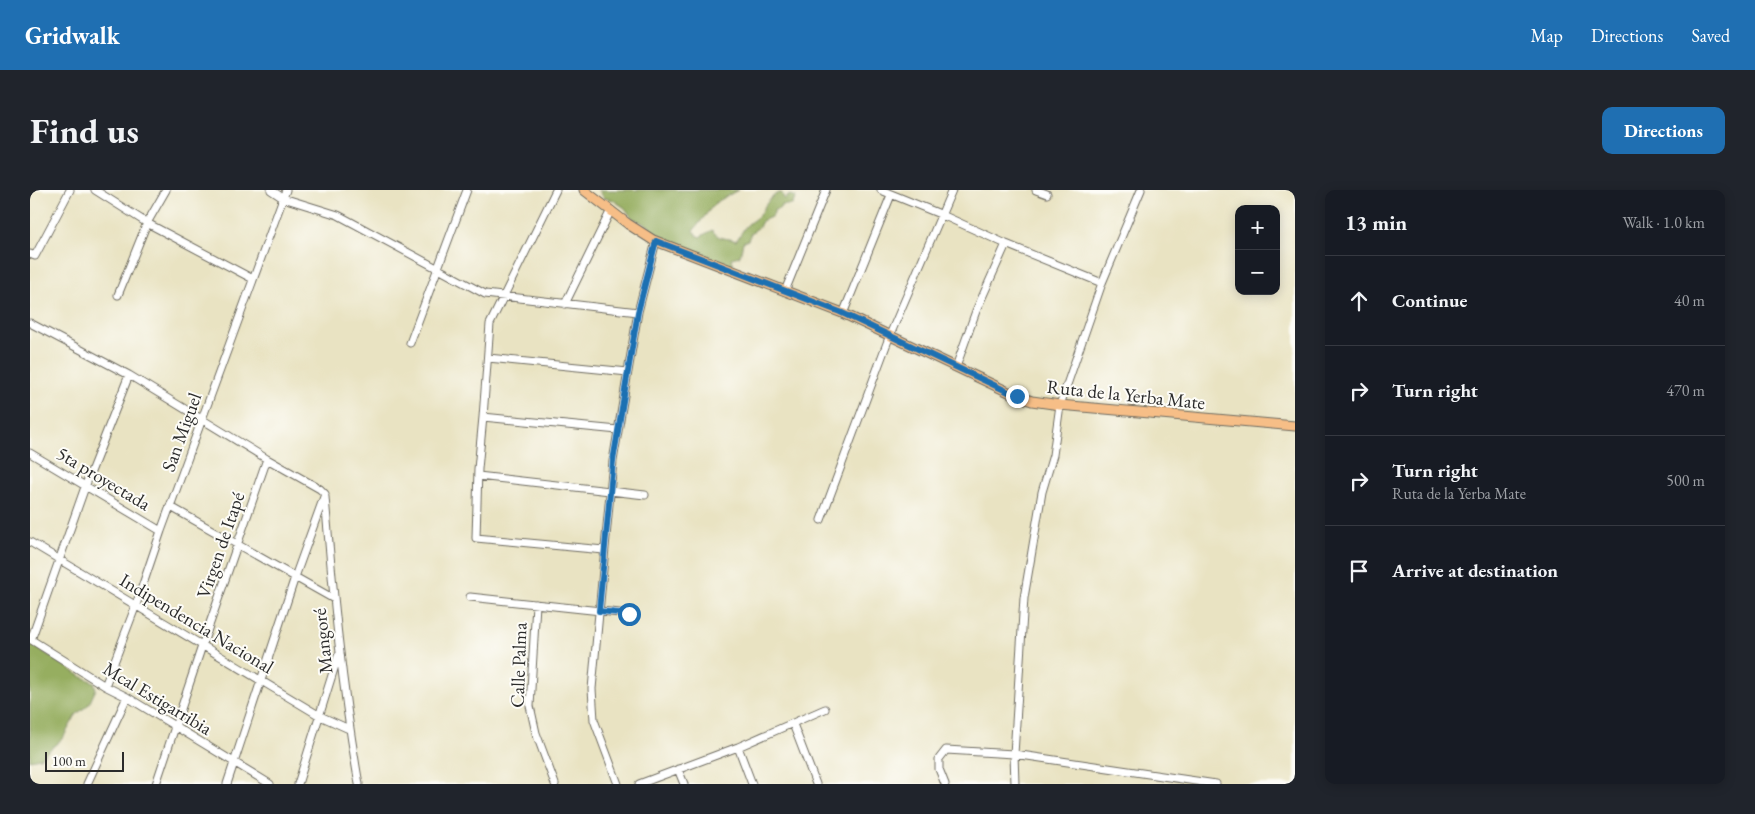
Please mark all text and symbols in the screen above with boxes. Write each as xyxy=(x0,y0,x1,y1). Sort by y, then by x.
text: Gridwalk xyxy=(25,20,120,51)
text: Map xyxy=(1531,24,1563,47)
text: Directions xyxy=(1591,24,1663,47)
text: Saved xyxy=(1691,24,1730,47)
button: Directions xyxy=(1602,107,1725,154)
text: Find us xyxy=(30,108,139,153)
map controls xyxy=(1235,205,1280,295)
button: + xyxy=(1235,205,1280,250)
text: 13 min xyxy=(1345,209,1407,236)
text: Walk · 1.0 km xyxy=(1622,212,1705,233)
button: − xyxy=(1235,250,1280,295)
icon: ahead xyxy=(1345,287,1373,315)
text: Continue xyxy=(1392,288,1467,313)
text: 40 m xyxy=(1674,290,1705,311)
street label: Ruta de la Yerba Mate xyxy=(1046,374,1206,415)
icon: right xyxy=(1345,377,1373,405)
text: Turn right xyxy=(1392,378,1478,403)
text: 470 m xyxy=(1666,380,1705,401)
route end xyxy=(1006,385,1029,408)
street label: San Miguel xyxy=(156,389,207,475)
street label: 5ta proyectada xyxy=(52,441,156,516)
text: Turn right xyxy=(1392,458,1478,483)
icon: right xyxy=(1345,467,1373,495)
text: 500 m xyxy=(1666,470,1705,491)
text: Ruta de la Yerba Mate xyxy=(1392,483,1526,504)
street label: Virgen de Itapé xyxy=(191,489,250,602)
icon: arrive xyxy=(1345,557,1373,585)
text: Arrive at destination xyxy=(1392,558,1558,583)
street label: Indipendencia Nacional xyxy=(115,568,279,680)
route start xyxy=(618,603,641,626)
street label: Mangoré xyxy=(307,607,338,675)
street label: Calle Palma xyxy=(505,621,532,708)
street label: Mcal Estigarribia xyxy=(99,656,217,741)
scale bar xyxy=(45,749,124,772)
text: 100 m xyxy=(52,752,86,770)

